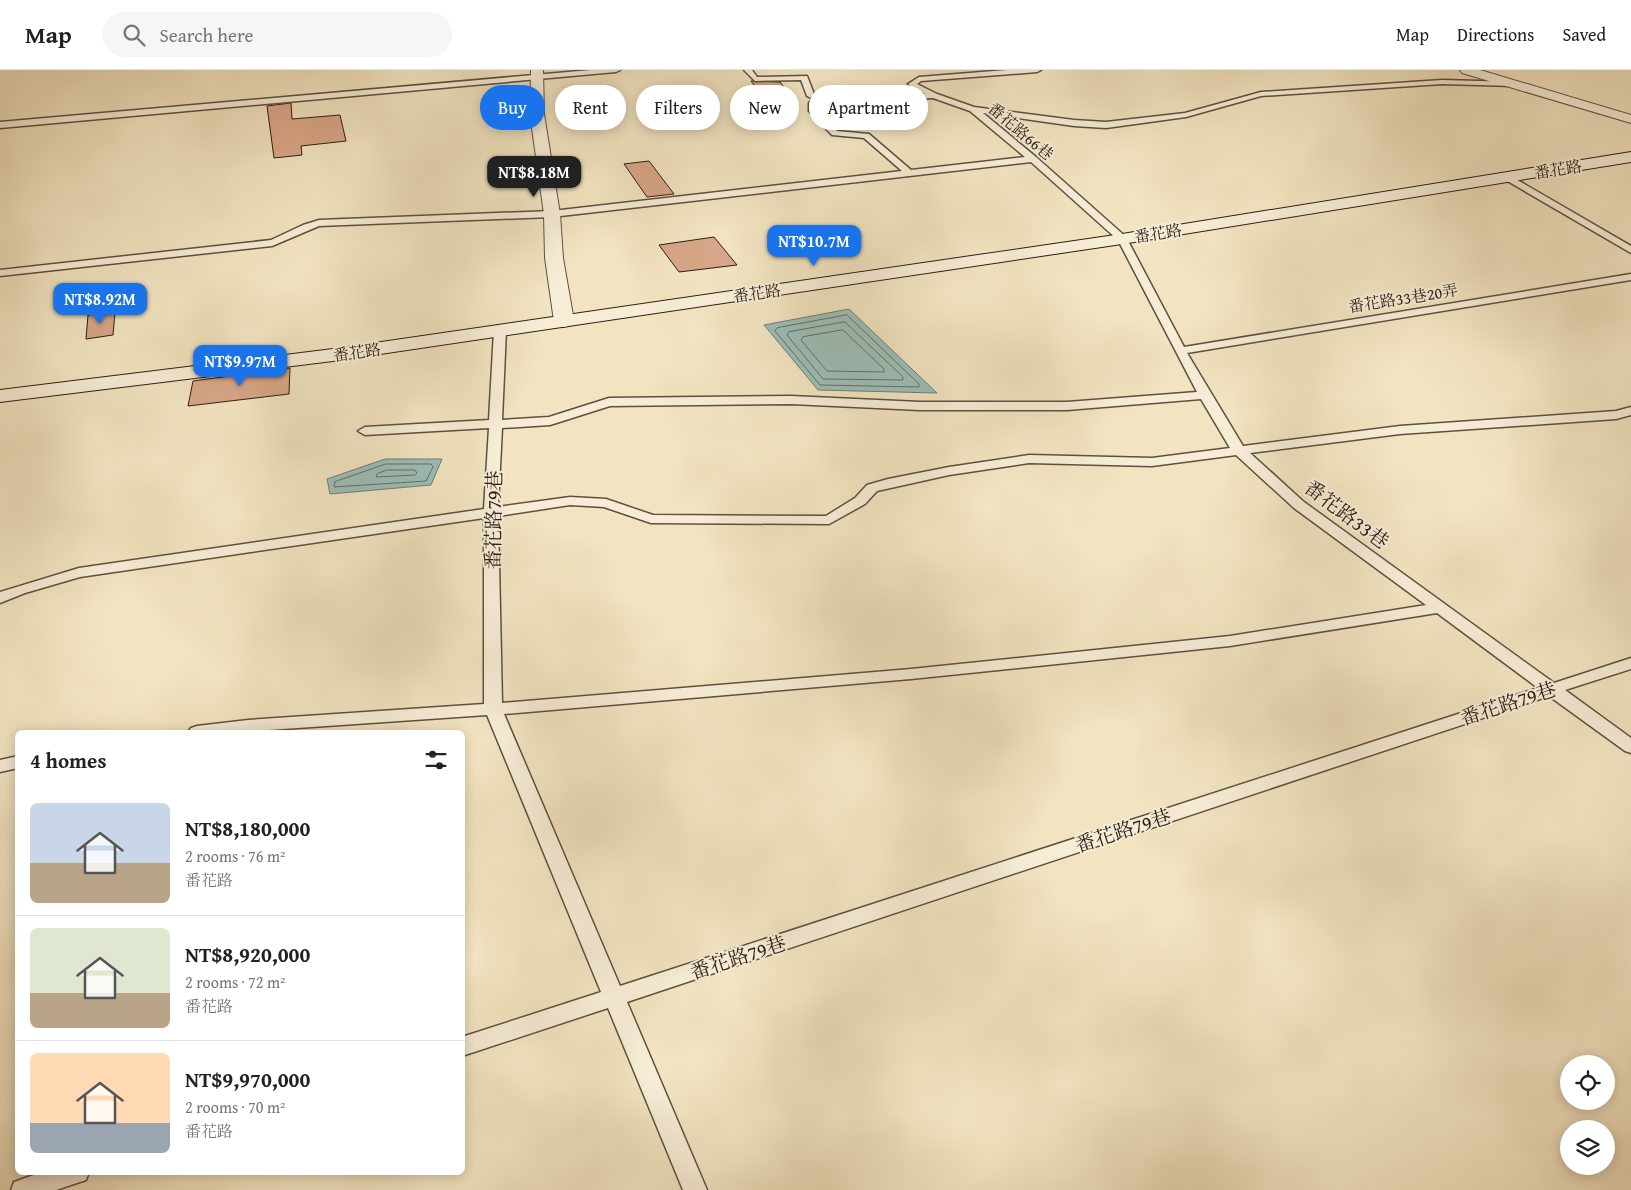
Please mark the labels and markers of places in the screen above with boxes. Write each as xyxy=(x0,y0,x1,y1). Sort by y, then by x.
pin: NT$8.18M xyxy=(482,156,586,198)
pin: NT$10.7M xyxy=(762,224,866,267)
pin: NT$8.92M xyxy=(48,282,152,325)
pin: NT$9.97M xyxy=(188,344,292,387)

